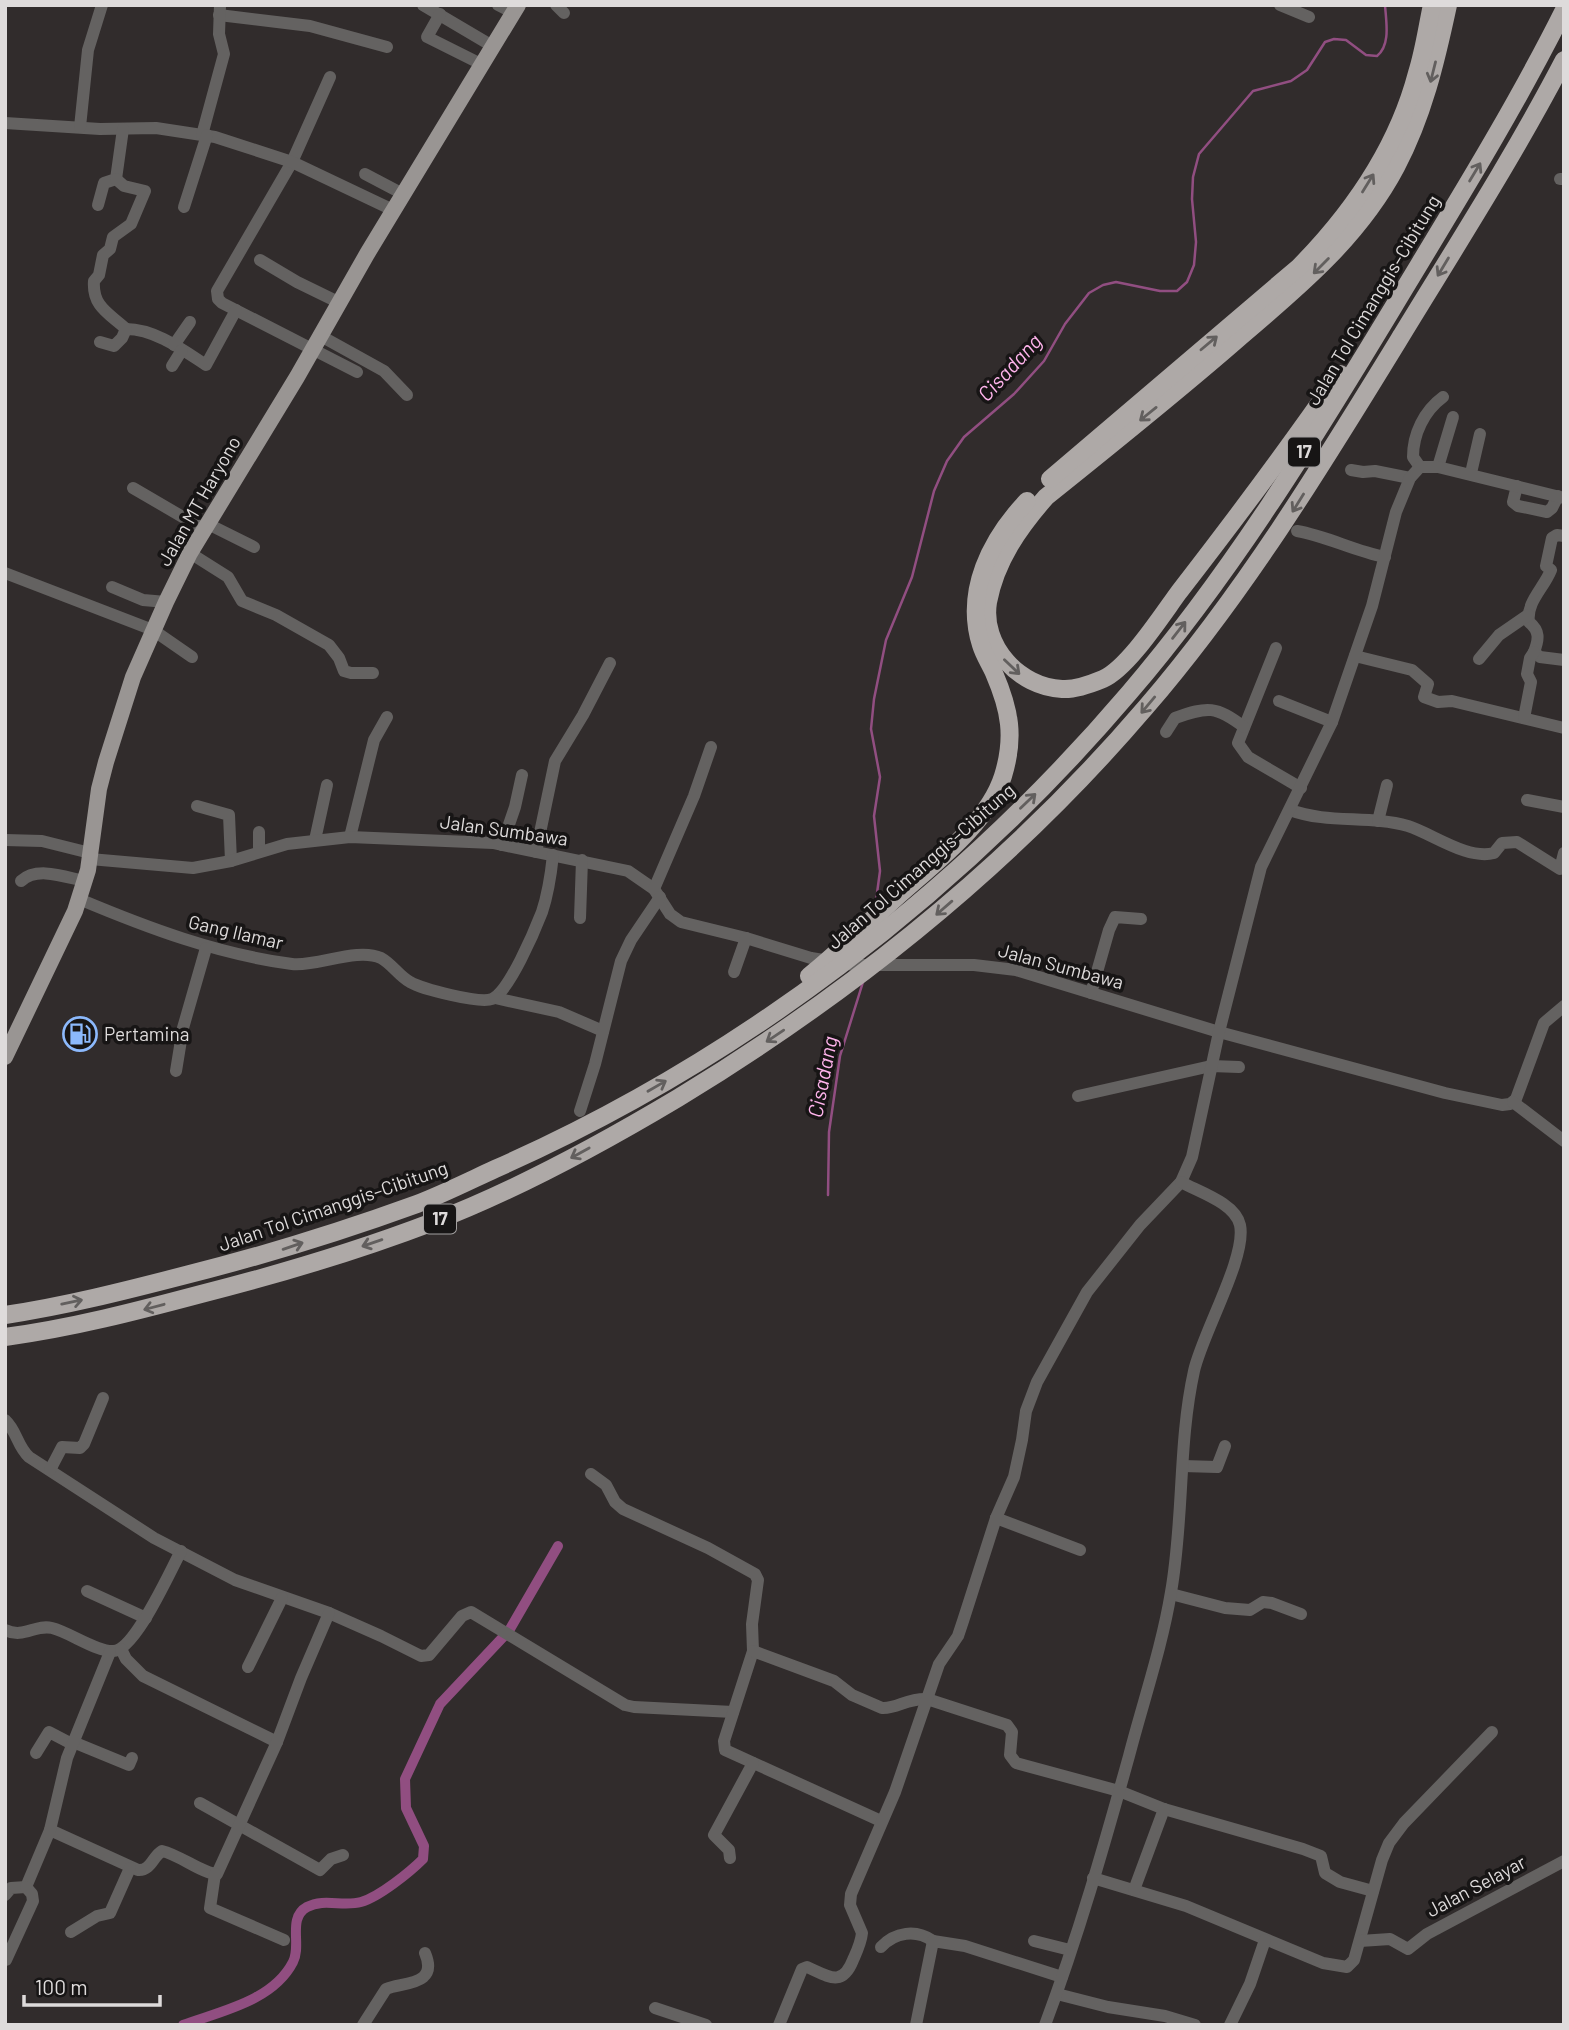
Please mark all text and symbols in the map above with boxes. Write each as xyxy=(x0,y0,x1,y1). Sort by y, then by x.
one-way arrow xyxy=(1426,60,1439,83)
one-way arrow xyxy=(1469,163,1483,183)
one-way arrow xyxy=(1362,173,1376,193)
street label: Jalan Tol Cimanggis–Cibitung xyxy=(1301,191,1444,409)
one-way arrow xyxy=(1436,257,1450,277)
one-way arrow xyxy=(1312,258,1329,275)
water label: Cisadang xyxy=(972,328,1046,406)
one-way arrow xyxy=(1200,335,1218,351)
one-way arrow xyxy=(1140,406,1158,422)
street label: Jalan MT Haryono xyxy=(152,432,245,570)
road number: 17 xyxy=(1288,438,1320,466)
one-way arrow xyxy=(1291,492,1305,512)
one-way arrow xyxy=(1171,622,1186,640)
one-way arrow xyxy=(1004,659,1021,676)
one-way arrow xyxy=(1140,695,1156,713)
street label: Jalan Tol Cimanggis–Cibitung xyxy=(822,778,1019,953)
one-way arrow xyxy=(1020,792,1037,809)
street label: Jalan Sumbawa xyxy=(439,809,570,850)
one-way arrow xyxy=(935,900,953,916)
street label: Gang Ilamar xyxy=(186,909,286,954)
street label: Jalan Sumbawa xyxy=(996,938,1126,993)
fuel station icon: Pertamina xyxy=(61,1015,99,1053)
place label: Pertamina xyxy=(104,1022,189,1045)
one-way arrow xyxy=(766,1029,785,1043)
water label: Cisadang xyxy=(801,1034,842,1120)
one-way arrow xyxy=(647,1079,667,1093)
one-way arrow xyxy=(571,1146,591,1160)
street label: Jalan Tol Cimanggis–Cibitung xyxy=(215,1155,450,1256)
road number: 17 xyxy=(424,1204,456,1234)
one-way arrow xyxy=(361,1238,383,1250)
one-way arrow xyxy=(281,1239,303,1251)
one-way arrow xyxy=(60,1295,83,1309)
one-way arrow xyxy=(143,1301,166,1314)
street label: Jalan Selayar xyxy=(1422,1850,1529,1921)
scale bar xyxy=(24,1964,161,2008)
text: 100 m xyxy=(35,1974,88,1999)

